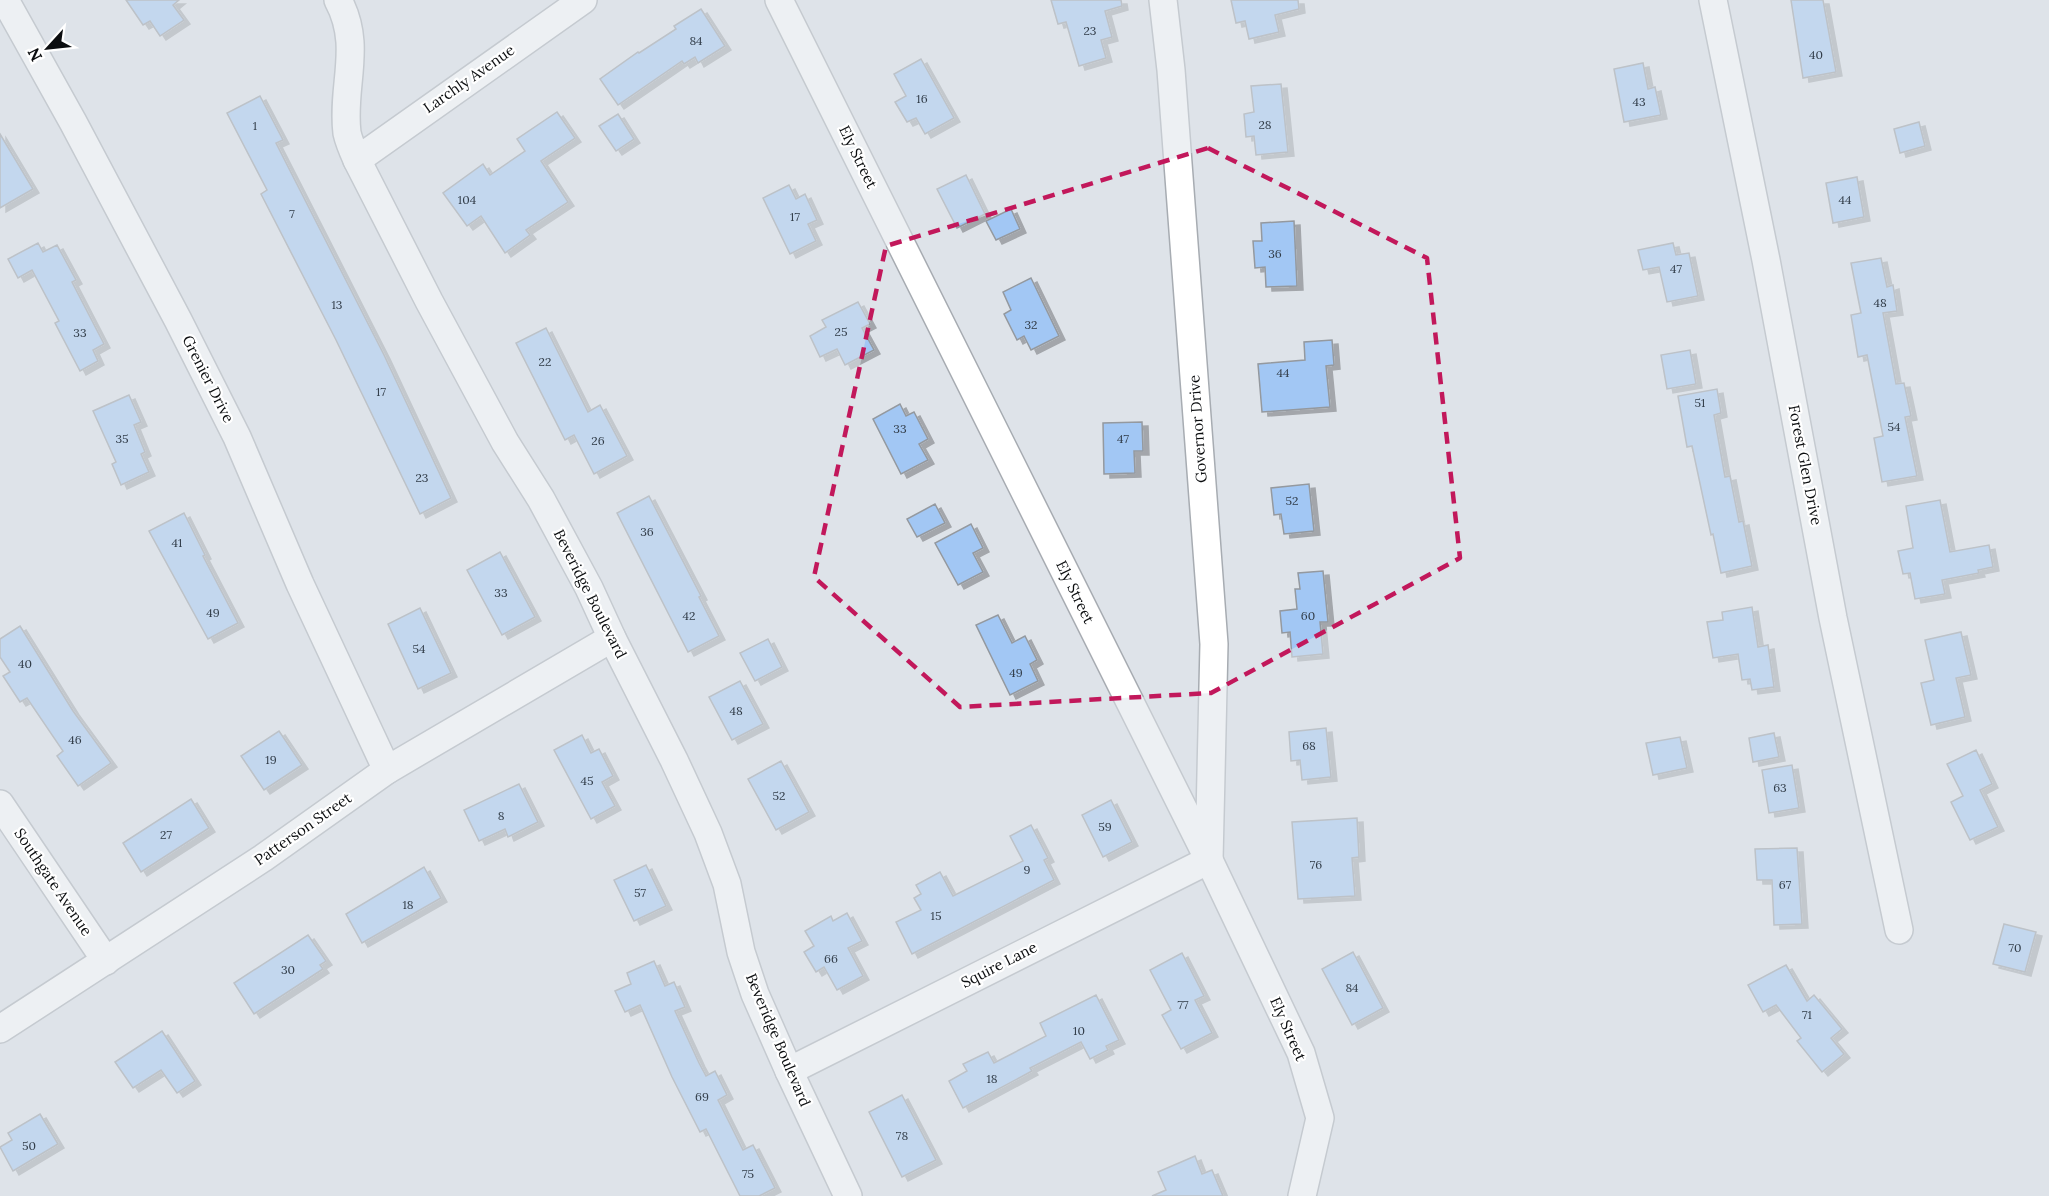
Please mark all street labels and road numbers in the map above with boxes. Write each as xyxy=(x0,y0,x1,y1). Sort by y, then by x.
street label: Larchly Avenue xyxy=(419,40,518,117)
street label: Ely Street xyxy=(835,122,882,192)
street label: Grenier Drive xyxy=(178,332,239,426)
street label: Governor Drive xyxy=(1184,374,1211,484)
street label: Forest Glen Drive xyxy=(1785,403,1826,527)
street label: Beveridge Boulevard xyxy=(550,526,631,662)
street label: Ely Street xyxy=(1052,557,1099,627)
street label: Patterson Street xyxy=(250,788,355,869)
street label: Southgate Avenue xyxy=(10,824,96,939)
street label: Squire Lane xyxy=(958,937,1040,992)
street label: Beveridge Boulevard xyxy=(742,970,815,1109)
street label: Ely Street xyxy=(1266,994,1311,1064)

